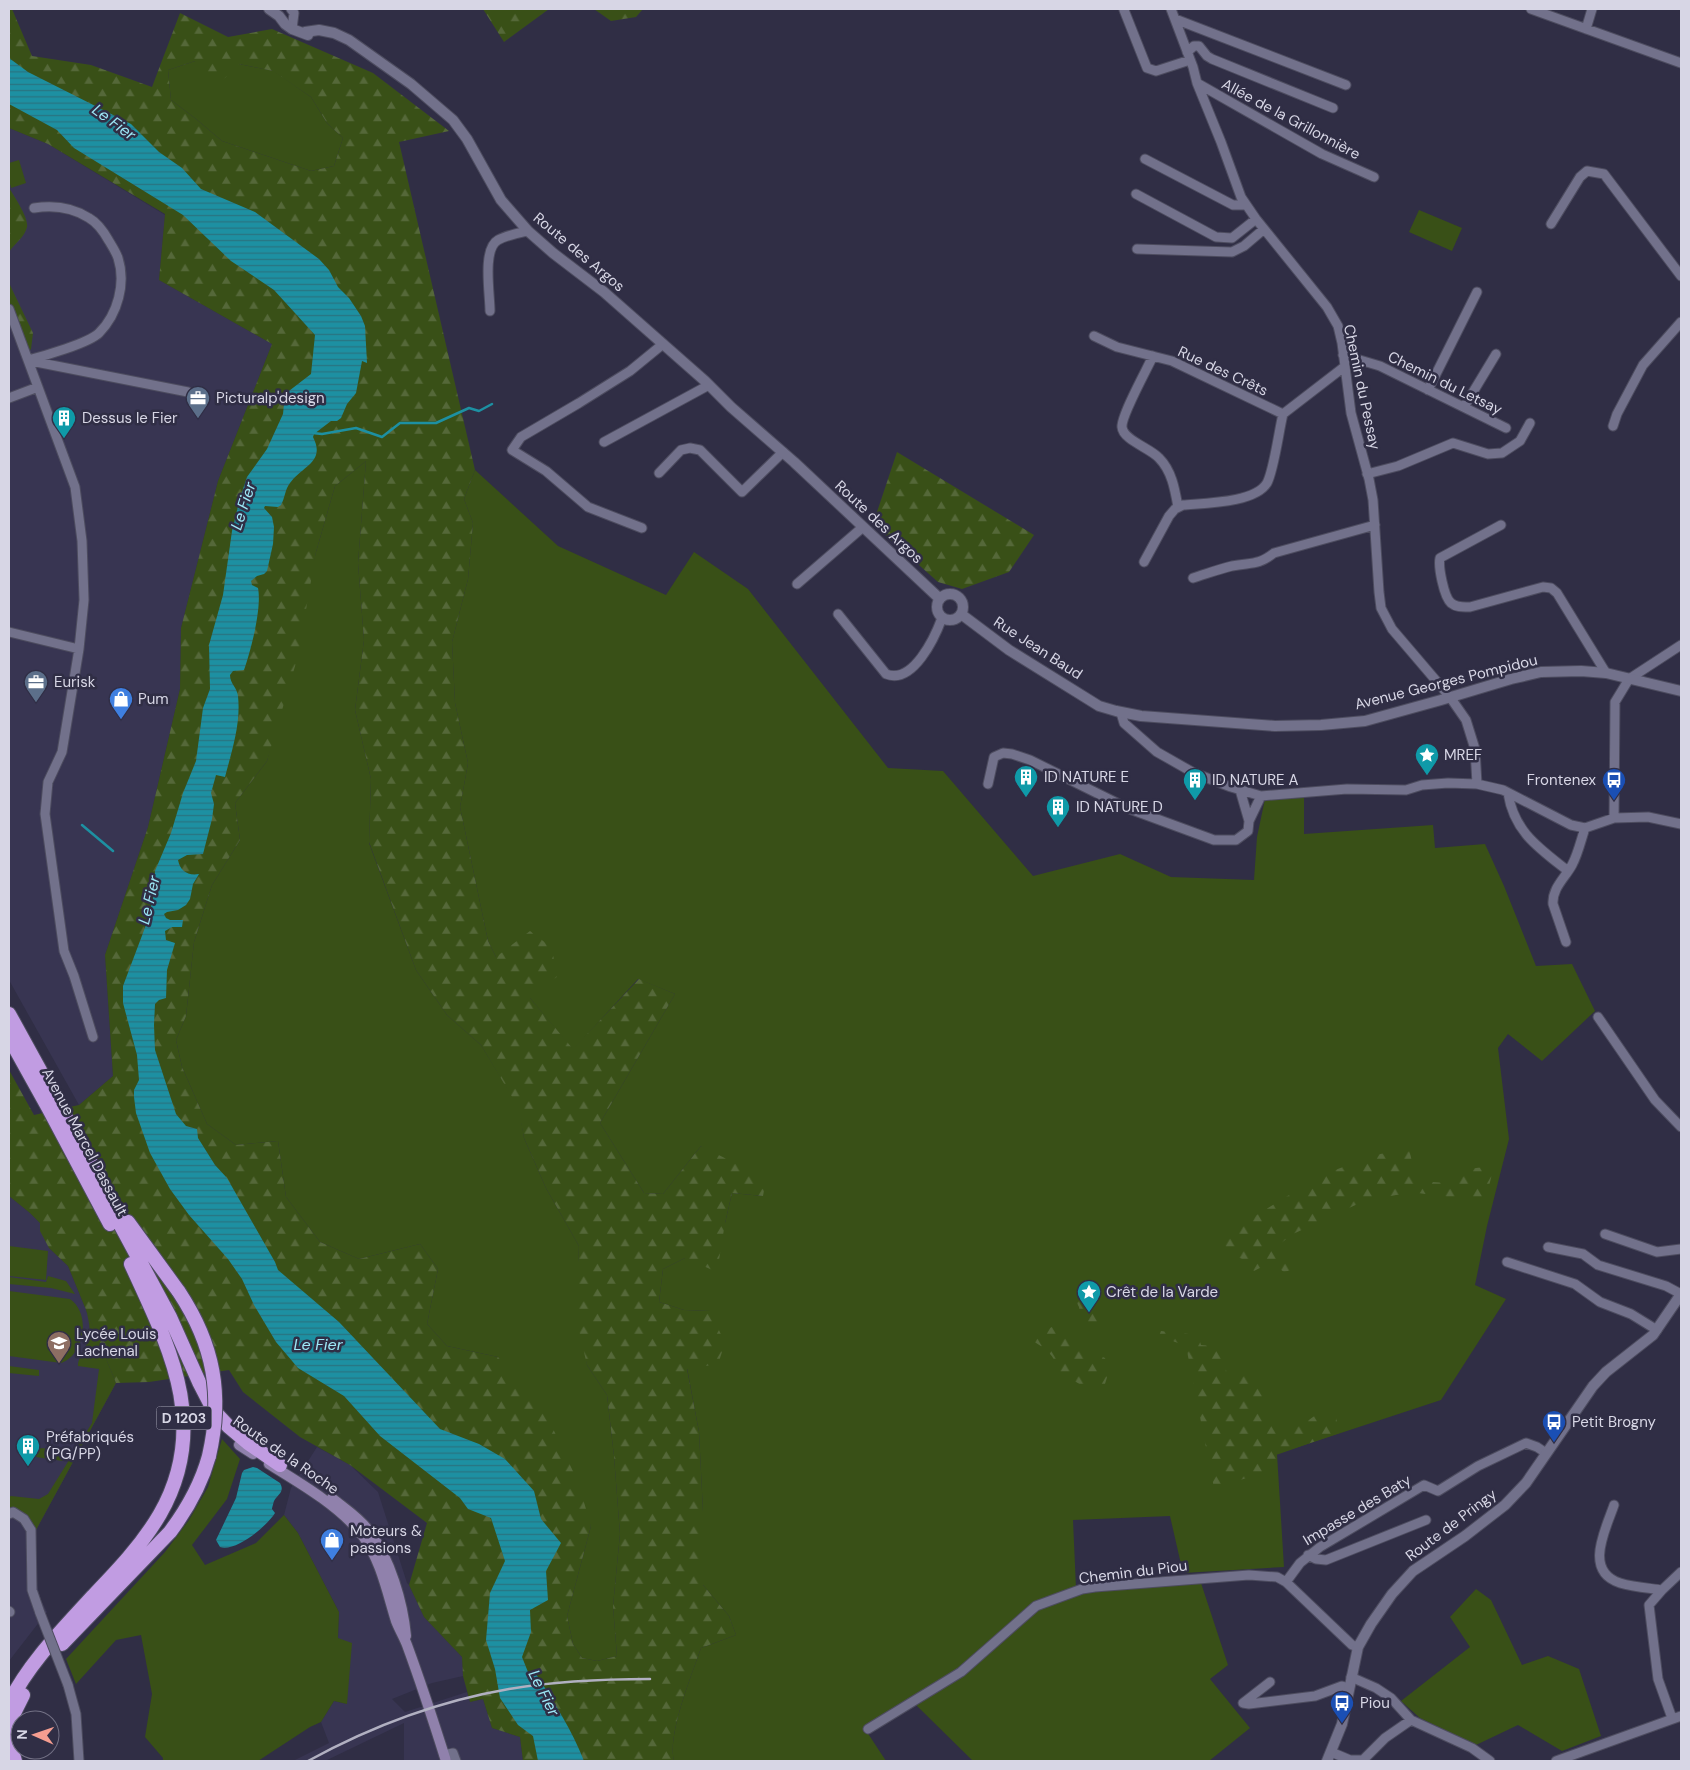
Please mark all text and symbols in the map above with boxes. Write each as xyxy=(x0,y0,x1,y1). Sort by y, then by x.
street label: Allée de la Grillonnière xyxy=(1218,74,1364,164)
water label: Le Fier xyxy=(88,99,141,146)
street label: Route des Argos xyxy=(529,208,629,296)
street label: Chemin du Pessay xyxy=(1339,323,1385,452)
street label: Rue des Crêts xyxy=(1175,341,1271,401)
street label: Chemin du Letsay xyxy=(1384,347,1506,420)
office icon: Picturalp'design xyxy=(185,385,211,419)
place label: Picturalp'design xyxy=(216,388,325,408)
building icon: Dessus le Fier xyxy=(51,405,77,439)
place label: Dessus le Fier xyxy=(82,408,178,428)
street label: Route des Argos xyxy=(831,476,927,568)
water label: Le Fier xyxy=(225,478,261,533)
street label: Rue Jean Baud xyxy=(990,612,1086,684)
street label: Avenue Georges Pompidou xyxy=(1353,650,1539,714)
office icon: Eurisk xyxy=(23,669,49,703)
place label: Eurisk xyxy=(54,672,96,692)
shop icon: Pum xyxy=(108,686,134,720)
place label: Pum xyxy=(138,689,169,709)
place icon: MREF xyxy=(1414,742,1440,776)
place label: MREF xyxy=(1444,745,1482,765)
building icon: ID NATURE E xyxy=(1013,764,1039,798)
place label: ID NATURE E xyxy=(1044,767,1129,787)
building icon: ID NATURE A xyxy=(1182,767,1208,801)
bus stop icon: Frontenex xyxy=(1601,767,1627,801)
place label: ID NATURE A xyxy=(1212,770,1299,790)
place label: Frontenex xyxy=(1527,770,1597,790)
building icon: ID NATURE D xyxy=(1045,794,1071,828)
place label: ID NATURE D xyxy=(1076,797,1163,817)
water label: Le Fier xyxy=(133,873,165,926)
street label: Avenue Marcel Dassault xyxy=(37,1064,133,1220)
place icon: Crêt de la Varde xyxy=(1076,1279,1102,1313)
place label: Crêt de la Varde xyxy=(1106,1282,1218,1302)
place label: Lycée Louis Lachenal xyxy=(76,1324,156,1361)
school or university icon: Lycée Louis Lachenal xyxy=(46,1330,72,1364)
water label: Le Fier xyxy=(293,1334,344,1355)
road number: D 1203 xyxy=(156,1406,212,1430)
bus stop icon: Petit Brogny xyxy=(1541,1409,1567,1443)
street label: Route de la Roche xyxy=(229,1411,343,1499)
place label: Petit Brogny xyxy=(1572,1412,1657,1432)
place label: Préfabriqués (PG/PP) xyxy=(46,1427,134,1464)
building icon: Préfabriqués (PG/PP) xyxy=(15,1433,41,1467)
street label: Impasse des Baty xyxy=(1299,1470,1415,1550)
street label: Route de Pringy xyxy=(1401,1484,1501,1566)
place label: Moteurs & passions xyxy=(350,1521,422,1558)
shop icon: Moteurs & passions xyxy=(319,1527,345,1561)
street label: Chemin du Piou xyxy=(1078,1555,1188,1589)
water label: Le Fier xyxy=(523,1666,565,1721)
bus stop icon: Piou xyxy=(1329,1690,1355,1724)
place label: Piou xyxy=(1360,1693,1390,1713)
north arrow xyxy=(10,1710,60,1760)
text: N xyxy=(13,1729,31,1740)

